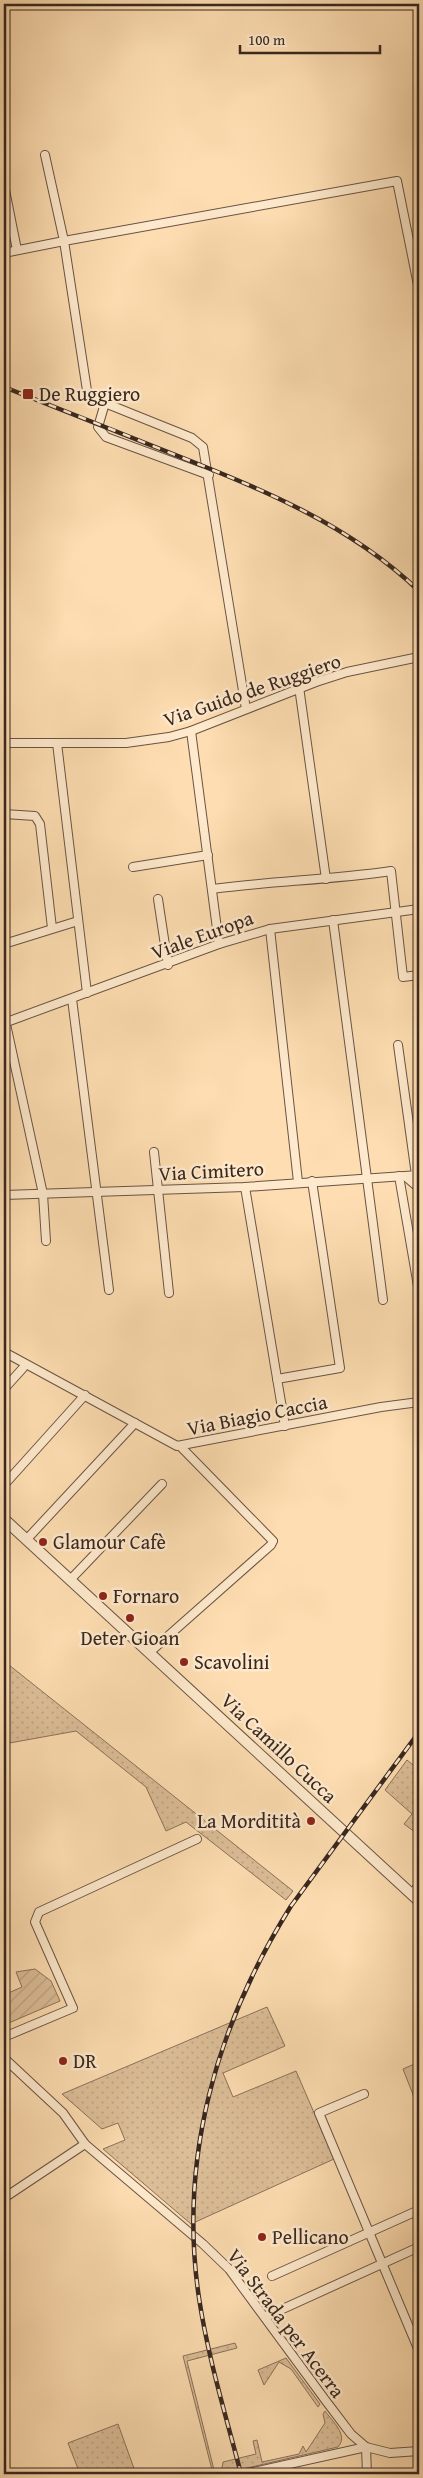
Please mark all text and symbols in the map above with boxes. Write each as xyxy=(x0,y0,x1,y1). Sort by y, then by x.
scale bar xyxy=(240,22,380,54)
text: 100 m xyxy=(248,29,286,50)
place label: De Ruggiero xyxy=(39,379,140,408)
marker: De Ruggiero xyxy=(21,387,35,401)
street label: Via Guido de Ruggiero xyxy=(159,646,344,734)
street label: Viale Europa xyxy=(147,902,258,966)
street label: Via Cimitero xyxy=(157,1153,264,1188)
street label: Via Biagio Caccia xyxy=(184,1387,330,1442)
place label: Glamour Cafè xyxy=(53,1527,166,1556)
marker: Glamour Cafè xyxy=(37,1536,49,1548)
place label: Fornaro xyxy=(113,1581,179,1610)
marker: Fornaro xyxy=(97,1590,109,1602)
marker: Deter Gioan xyxy=(124,1612,136,1624)
place label: Deter Gioan xyxy=(81,1623,179,1652)
place label: Scavolini xyxy=(194,1647,270,1676)
marker: Scavolini xyxy=(178,1656,190,1668)
street label: Via Camillo Cucca xyxy=(215,1686,344,1810)
place label: La Morditità xyxy=(197,1806,302,1835)
marker: La Morditità xyxy=(305,1815,317,1827)
place label: DR xyxy=(73,2046,97,2075)
marker: DR xyxy=(57,2055,69,2067)
place label: Pellicano xyxy=(272,2222,349,2251)
marker: Pellicano xyxy=(256,2231,268,2243)
street label: Via Strada per Acerra xyxy=(221,2242,353,2404)

